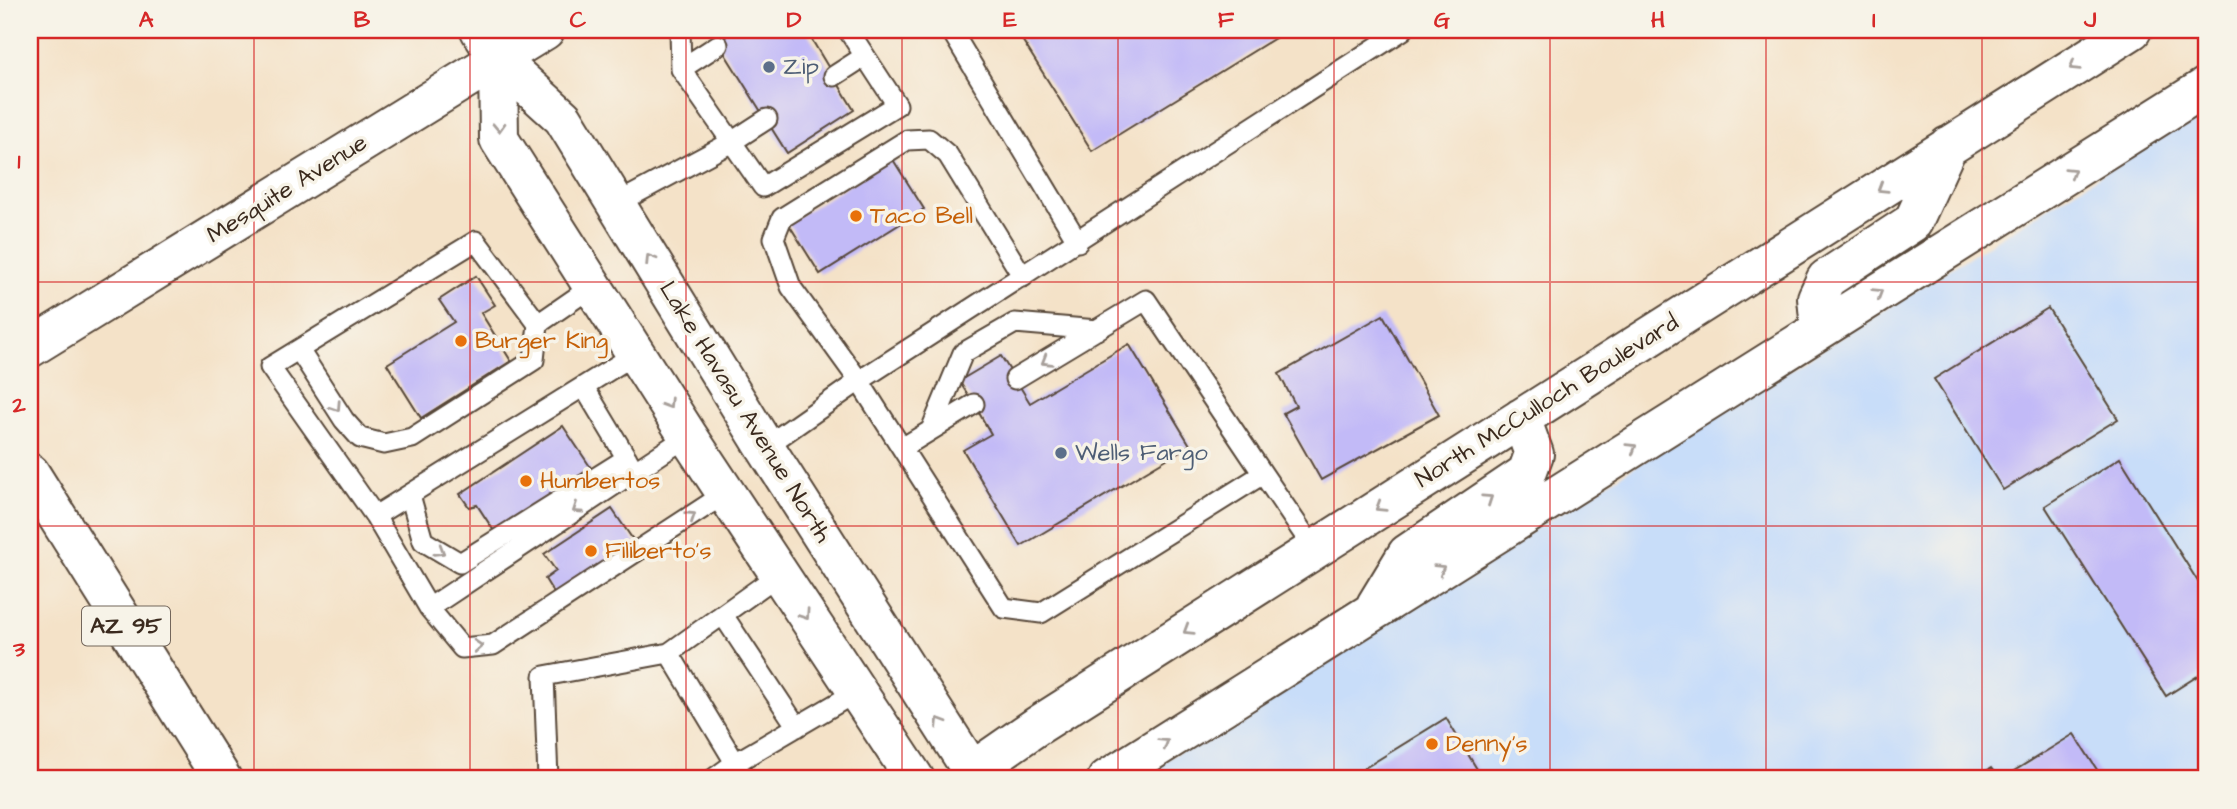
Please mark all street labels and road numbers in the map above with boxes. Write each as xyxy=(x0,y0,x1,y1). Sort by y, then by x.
street label: Mesquite Avenue xyxy=(200,126,374,252)
street label: Lake Havasu Avenue North xyxy=(650,275,840,549)
street label: North McCulloch Boulevard xyxy=(1409,306,1685,496)
road number: AZ 95 xyxy=(82,606,170,646)

